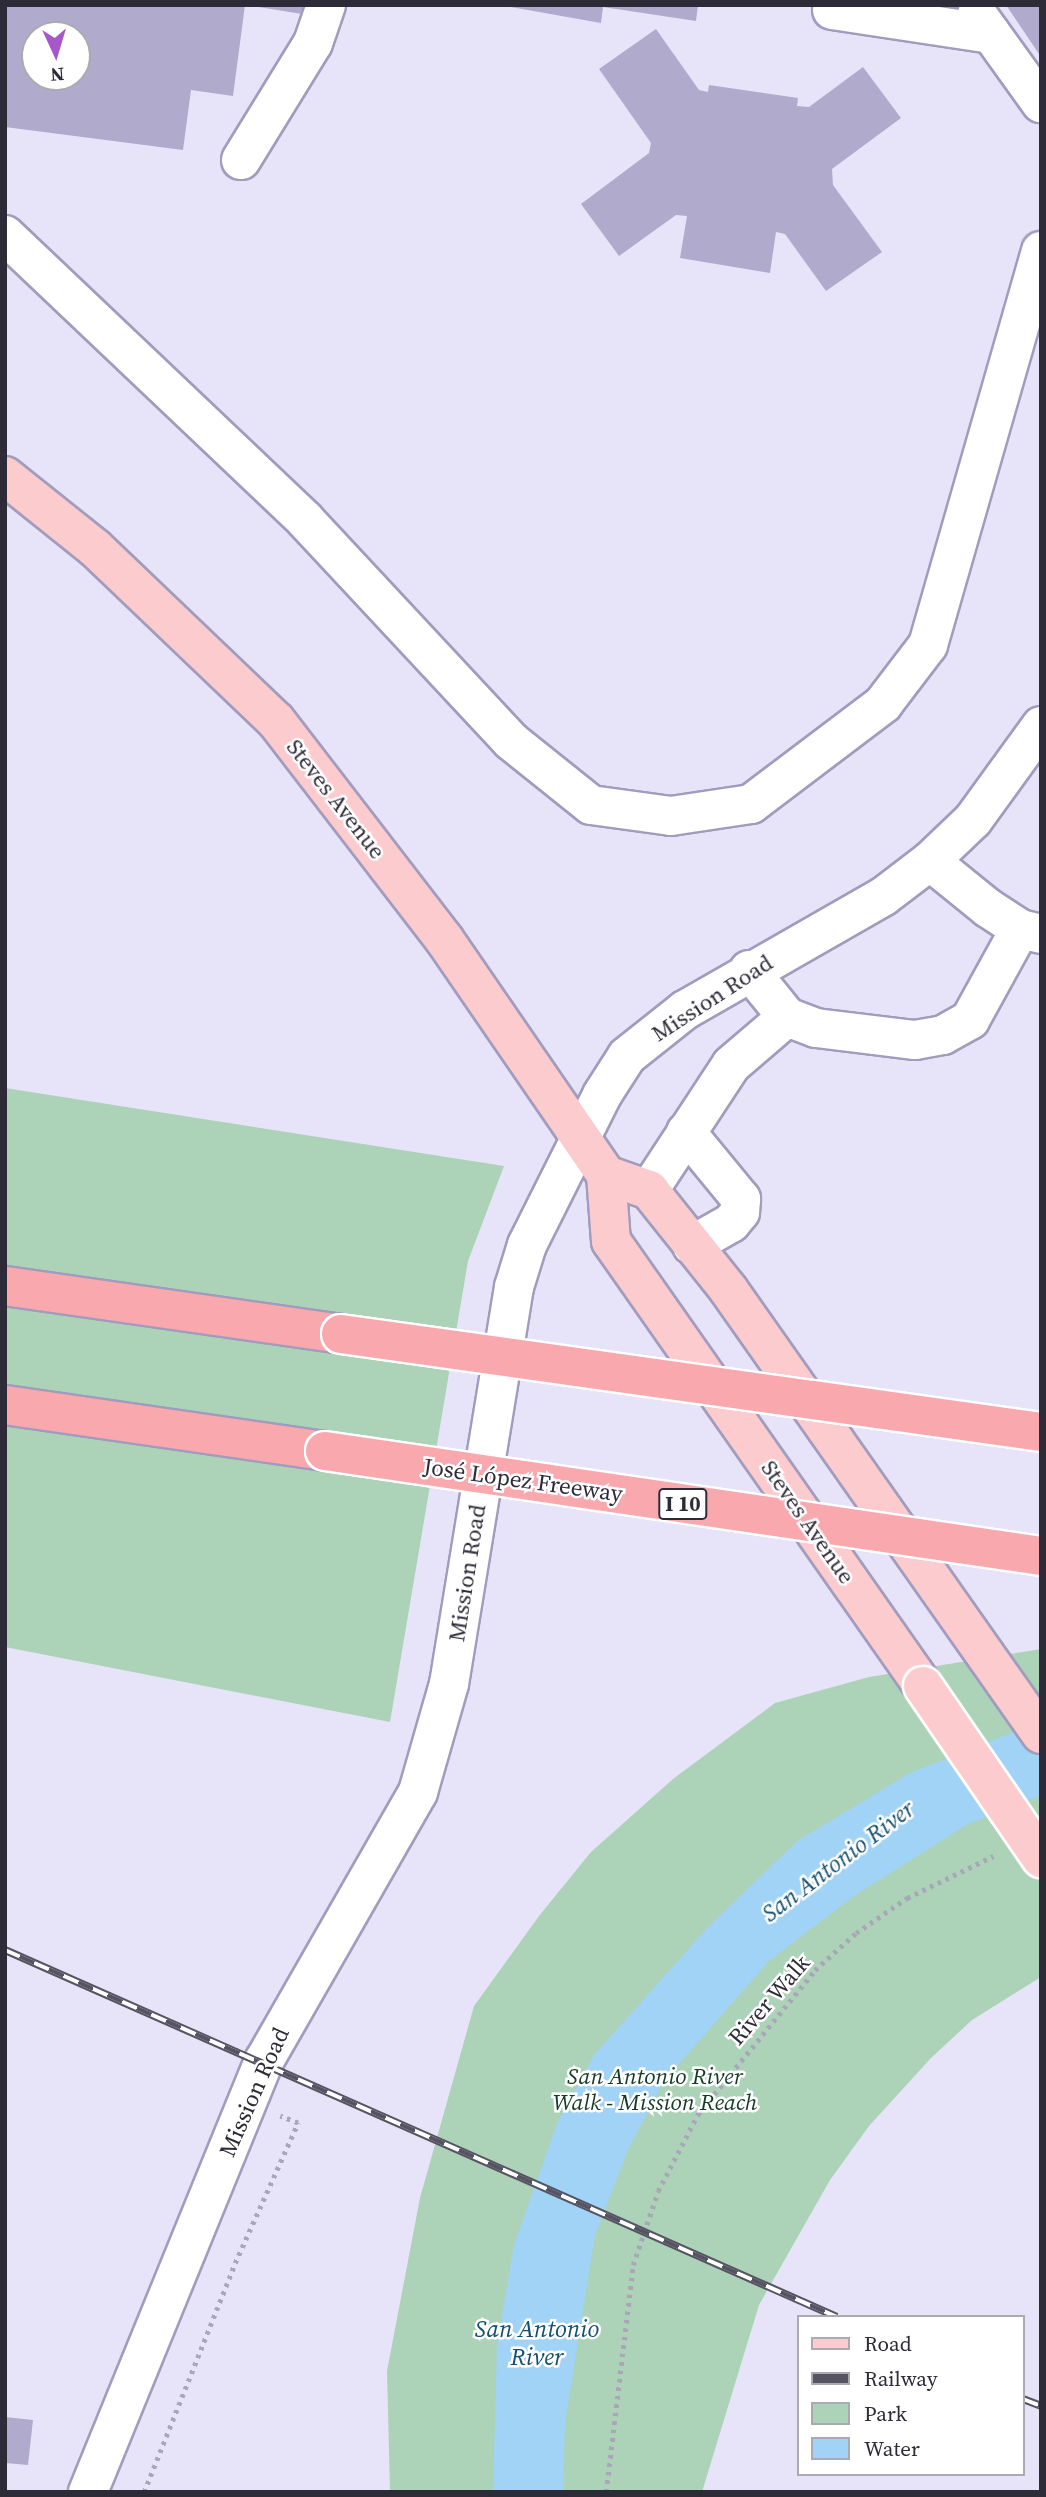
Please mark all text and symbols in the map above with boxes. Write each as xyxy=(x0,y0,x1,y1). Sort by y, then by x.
north arrow xyxy=(21,21,91,91)
text: N xyxy=(50,62,65,88)
street label: Steves Avenue xyxy=(281,734,391,864)
street label: Mission Road xyxy=(646,949,778,1047)
street label: José López Freeway xyxy=(422,1452,624,1508)
street label: Steves Avenue xyxy=(755,1455,861,1589)
road number: I 10 xyxy=(657,1486,709,1522)
street label: Mission Road xyxy=(443,1502,491,1644)
water label: San Antonio River xyxy=(756,1794,920,1928)
street label: River Walk xyxy=(722,1949,816,2051)
street label: Mission Road xyxy=(213,2023,295,2161)
park label: San Antonio River Walk - Mission Reach xyxy=(553,2062,757,2116)
water label: San Antonio River xyxy=(475,2315,599,2371)
legend xyxy=(797,2315,1025,2476)
text: Road xyxy=(864,2329,912,2358)
text: Railway xyxy=(864,2364,938,2393)
text: Park xyxy=(864,2399,907,2428)
text: Water xyxy=(864,2434,920,2463)

